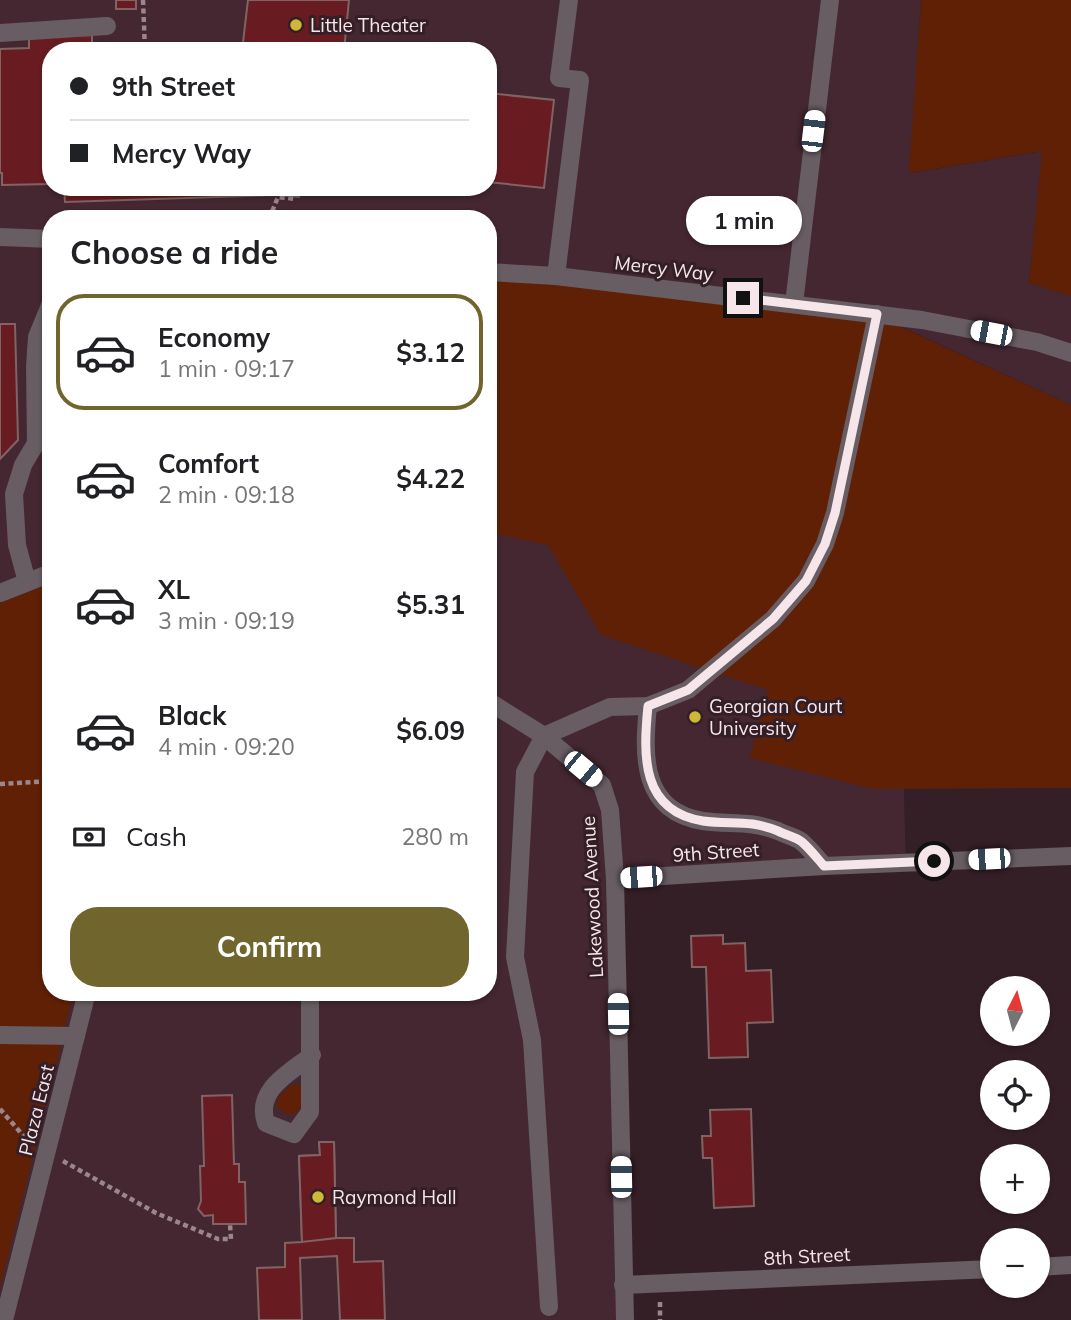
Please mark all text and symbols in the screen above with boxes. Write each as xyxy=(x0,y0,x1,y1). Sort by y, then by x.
place label: Little Theater xyxy=(310,13,426,37)
marker: Little Theater xyxy=(288,17,304,33)
text: 9th Street xyxy=(112,70,235,103)
car xyxy=(801,109,826,153)
text: Mercy Way xyxy=(112,137,251,170)
callout: 1 min xyxy=(685,196,801,246)
text: 1 min xyxy=(714,206,774,235)
text: Choose a ride xyxy=(70,232,278,272)
street label: Mercy Way xyxy=(613,250,715,286)
route end xyxy=(727,282,759,314)
car xyxy=(969,319,1014,347)
icon: car xyxy=(74,321,137,384)
text: Economy xyxy=(158,321,270,354)
text: $3.12 xyxy=(396,336,465,369)
text: 1 min · 09:17 xyxy=(158,354,295,383)
icon: car xyxy=(74,447,137,510)
text: Comfort xyxy=(158,447,259,480)
text: $4.22 xyxy=(396,462,465,495)
text: 2 min · 09:18 xyxy=(158,480,295,509)
icon: car xyxy=(74,573,137,636)
text: XL xyxy=(158,573,190,606)
text: $5.31 xyxy=(396,588,465,621)
text: 3 min · 09:19 xyxy=(158,606,295,635)
place label: Georgian Court University xyxy=(709,694,843,740)
icon: car xyxy=(74,699,137,762)
text: Black xyxy=(158,699,226,732)
marker: Georgian Court University xyxy=(687,709,703,725)
text: $6.09 xyxy=(396,714,465,747)
text: 4 min · 09:20 xyxy=(158,732,295,761)
car xyxy=(561,747,606,791)
street label: Lakewood Avenue xyxy=(576,815,608,979)
icon: cash xyxy=(70,818,108,856)
text: Cash xyxy=(126,820,187,853)
text: 280 m xyxy=(401,822,469,851)
street label: 9th Street xyxy=(672,837,760,867)
route start xyxy=(918,845,950,877)
car xyxy=(968,847,1011,871)
car xyxy=(620,865,663,889)
button: Confirm xyxy=(70,907,469,987)
north arrow xyxy=(980,976,1050,1046)
map controls xyxy=(980,976,1050,1298)
car xyxy=(608,993,629,1035)
button: locate xyxy=(980,1060,1050,1130)
street label: Plaza East xyxy=(13,1062,59,1158)
button: + xyxy=(980,1144,1050,1214)
car xyxy=(611,1156,632,1198)
place label: Raymond Hall xyxy=(332,1185,457,1209)
marker: Raymond Hall xyxy=(310,1189,326,1205)
button: − xyxy=(980,1228,1050,1298)
street label: 8th Street xyxy=(763,1242,851,1270)

